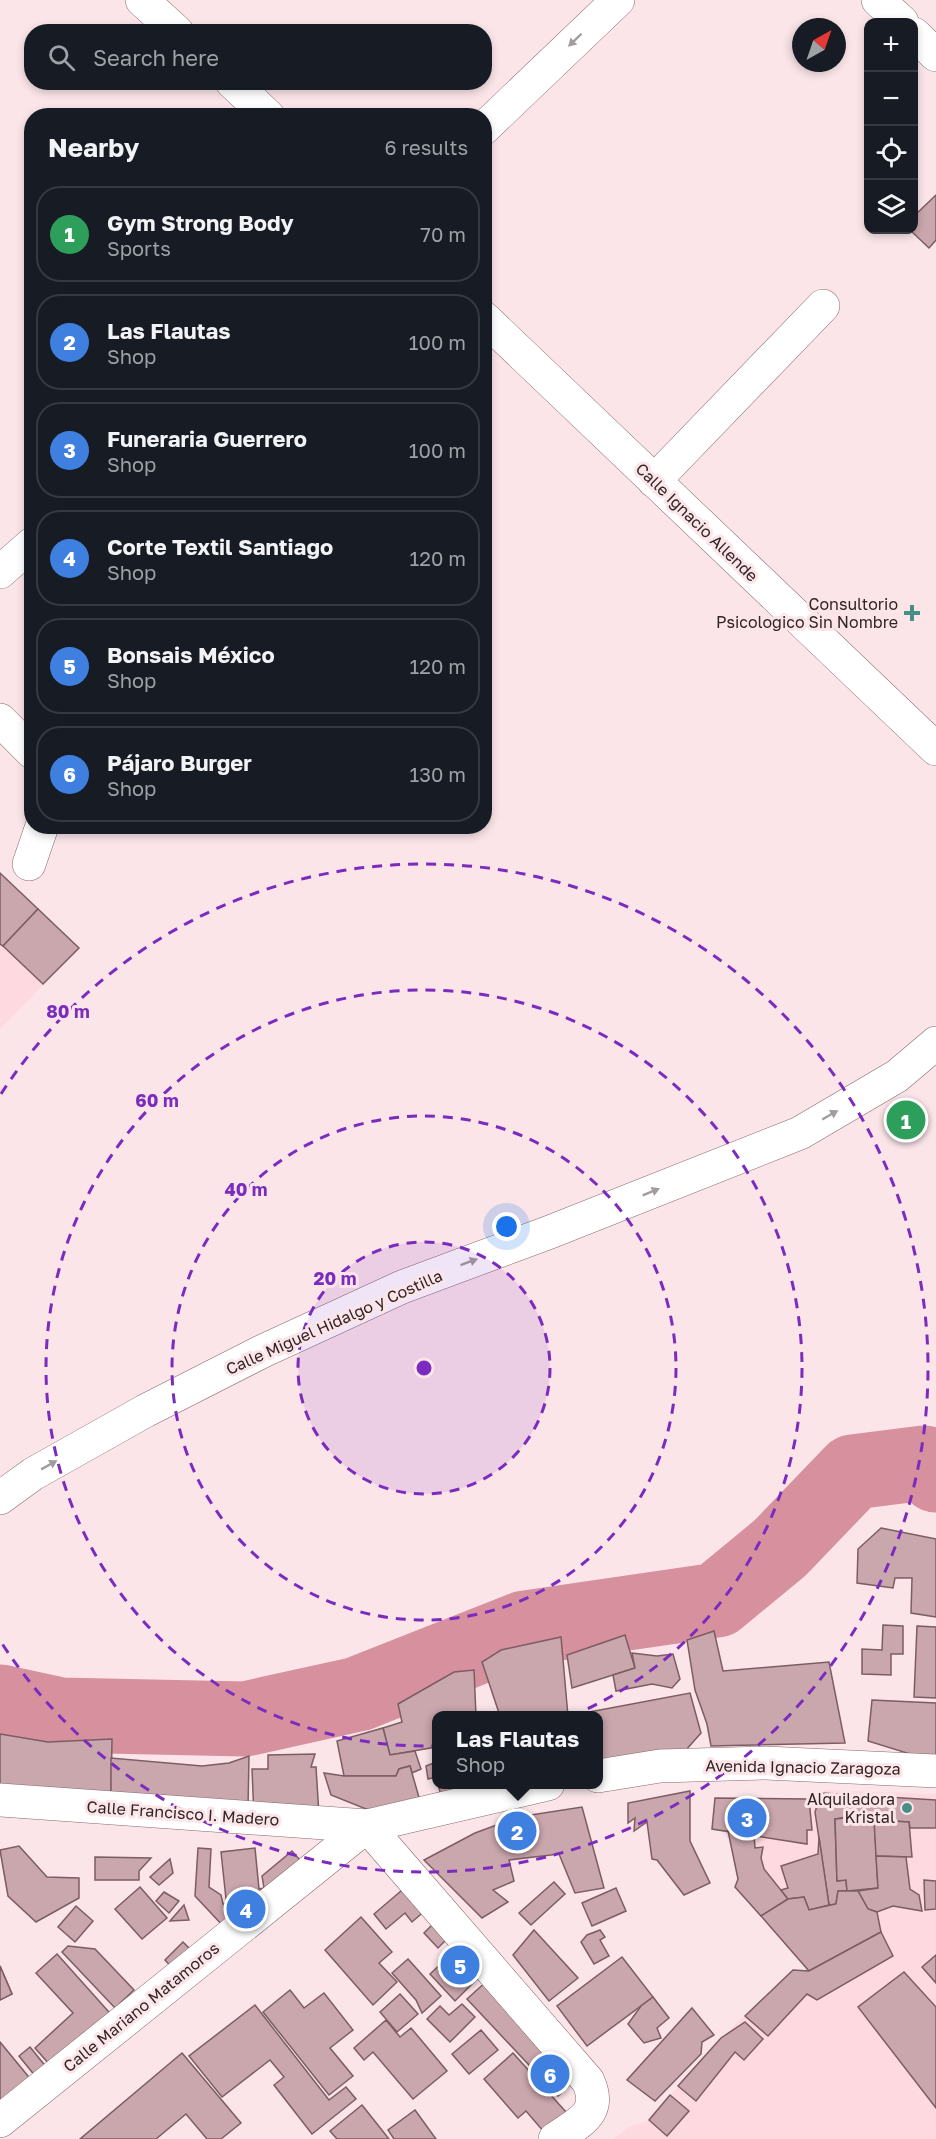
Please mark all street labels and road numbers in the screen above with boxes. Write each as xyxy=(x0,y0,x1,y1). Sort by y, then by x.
street label: Calle Ignacio Allende xyxy=(632,458,762,586)
street label: Calle Miguel Hidalgo y Costilla xyxy=(223,1265,445,1379)
street label: Avenida Ignacio Zaragoza xyxy=(705,1755,901,1779)
street label: Calle Francisco I. Madero xyxy=(86,1796,280,1830)
street label: Calle Mariano Matamoros xyxy=(59,1938,223,2076)

